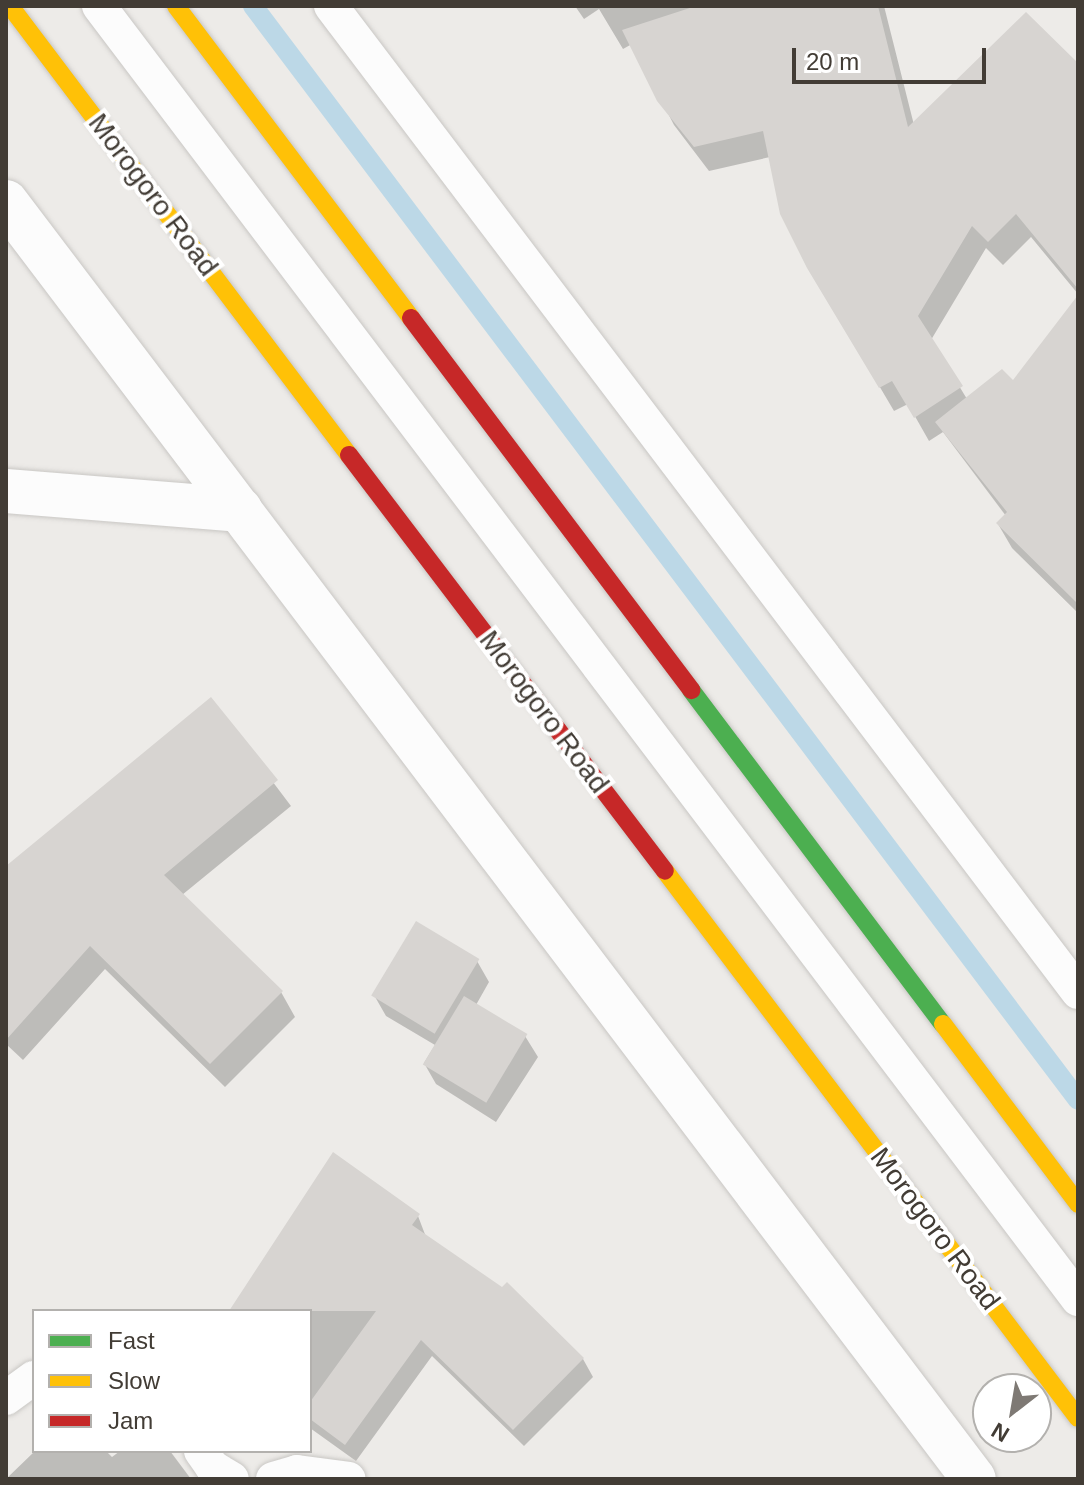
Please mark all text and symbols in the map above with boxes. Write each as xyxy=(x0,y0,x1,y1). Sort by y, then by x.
scale bar xyxy=(796,32,990,82)
text: 20 m xyxy=(806,48,859,75)
street label: Morogoro Road xyxy=(81,107,225,283)
street label: Morogoro Road xyxy=(472,624,616,800)
street label: Morogoro Road xyxy=(863,1141,1007,1317)
legend xyxy=(32,1309,312,1453)
text: Fast xyxy=(108,1327,155,1354)
text: Slow xyxy=(108,1367,160,1394)
north arrow xyxy=(972,1373,1052,1453)
text: Jam xyxy=(108,1407,153,1434)
text: N xyxy=(987,1417,1014,1447)

